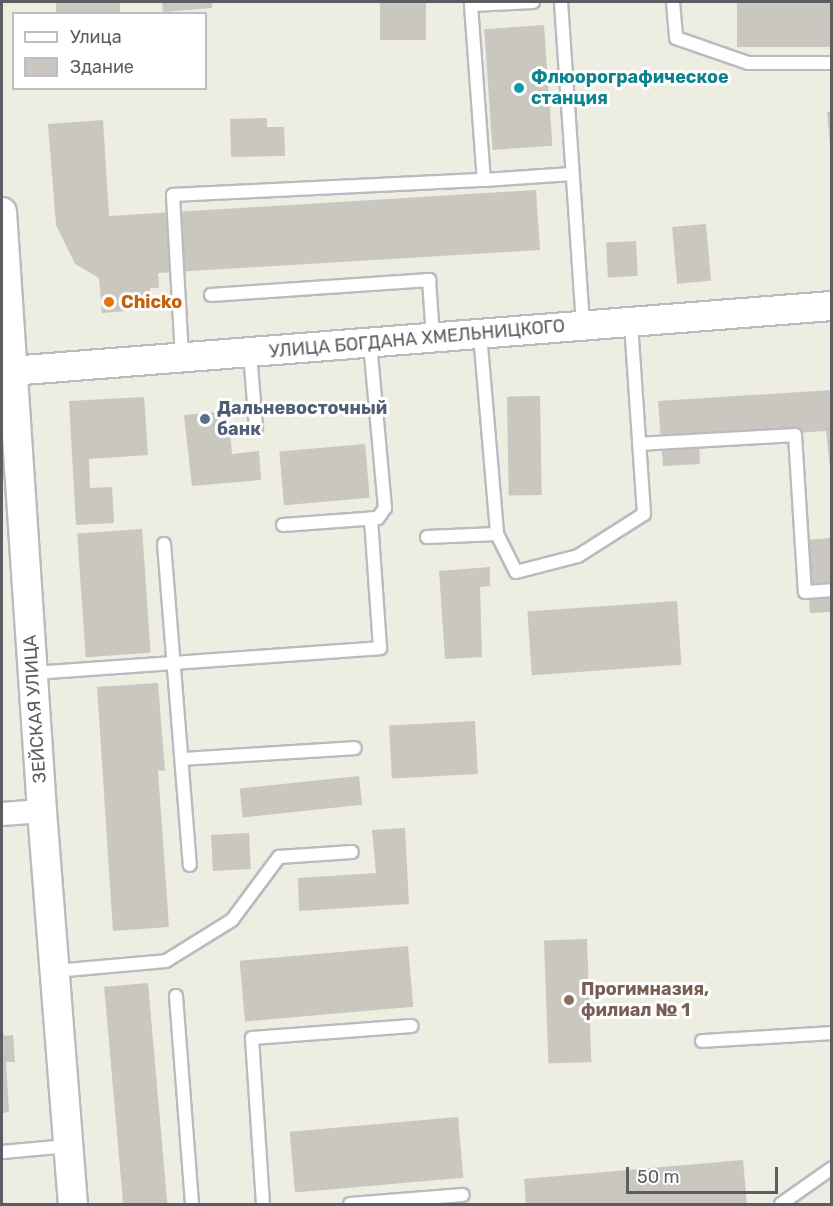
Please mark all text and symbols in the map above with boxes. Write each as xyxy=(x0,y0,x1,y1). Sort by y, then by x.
legend xyxy=(12,12,207,90)
text: Улица xyxy=(70,26,122,48)
text: Здание xyxy=(70,56,134,78)
place label: Флюорографическое станция xyxy=(531,67,729,110)
marker: Флюорографическое станция xyxy=(512,81,526,95)
place label: Chicko xyxy=(121,291,182,313)
marker: Chicko xyxy=(102,295,116,309)
street label: УЛИЦА БОГДАНА ХМЕЛЬНИЦКОГО xyxy=(268,315,566,363)
place label: Дальневосточный банк xyxy=(217,398,387,440)
marker: Дальневосточный банк xyxy=(198,412,212,426)
street label: ЗЕЙСКАЯ УЛИЦА xyxy=(19,634,51,784)
place label: Прогимназия, филиал № 1 xyxy=(581,979,709,1022)
marker: Прогимназия, филиал № 1 xyxy=(562,993,576,1007)
scale bar xyxy=(629,1155,780,1193)
text: 50 m xyxy=(637,1166,680,1188)

